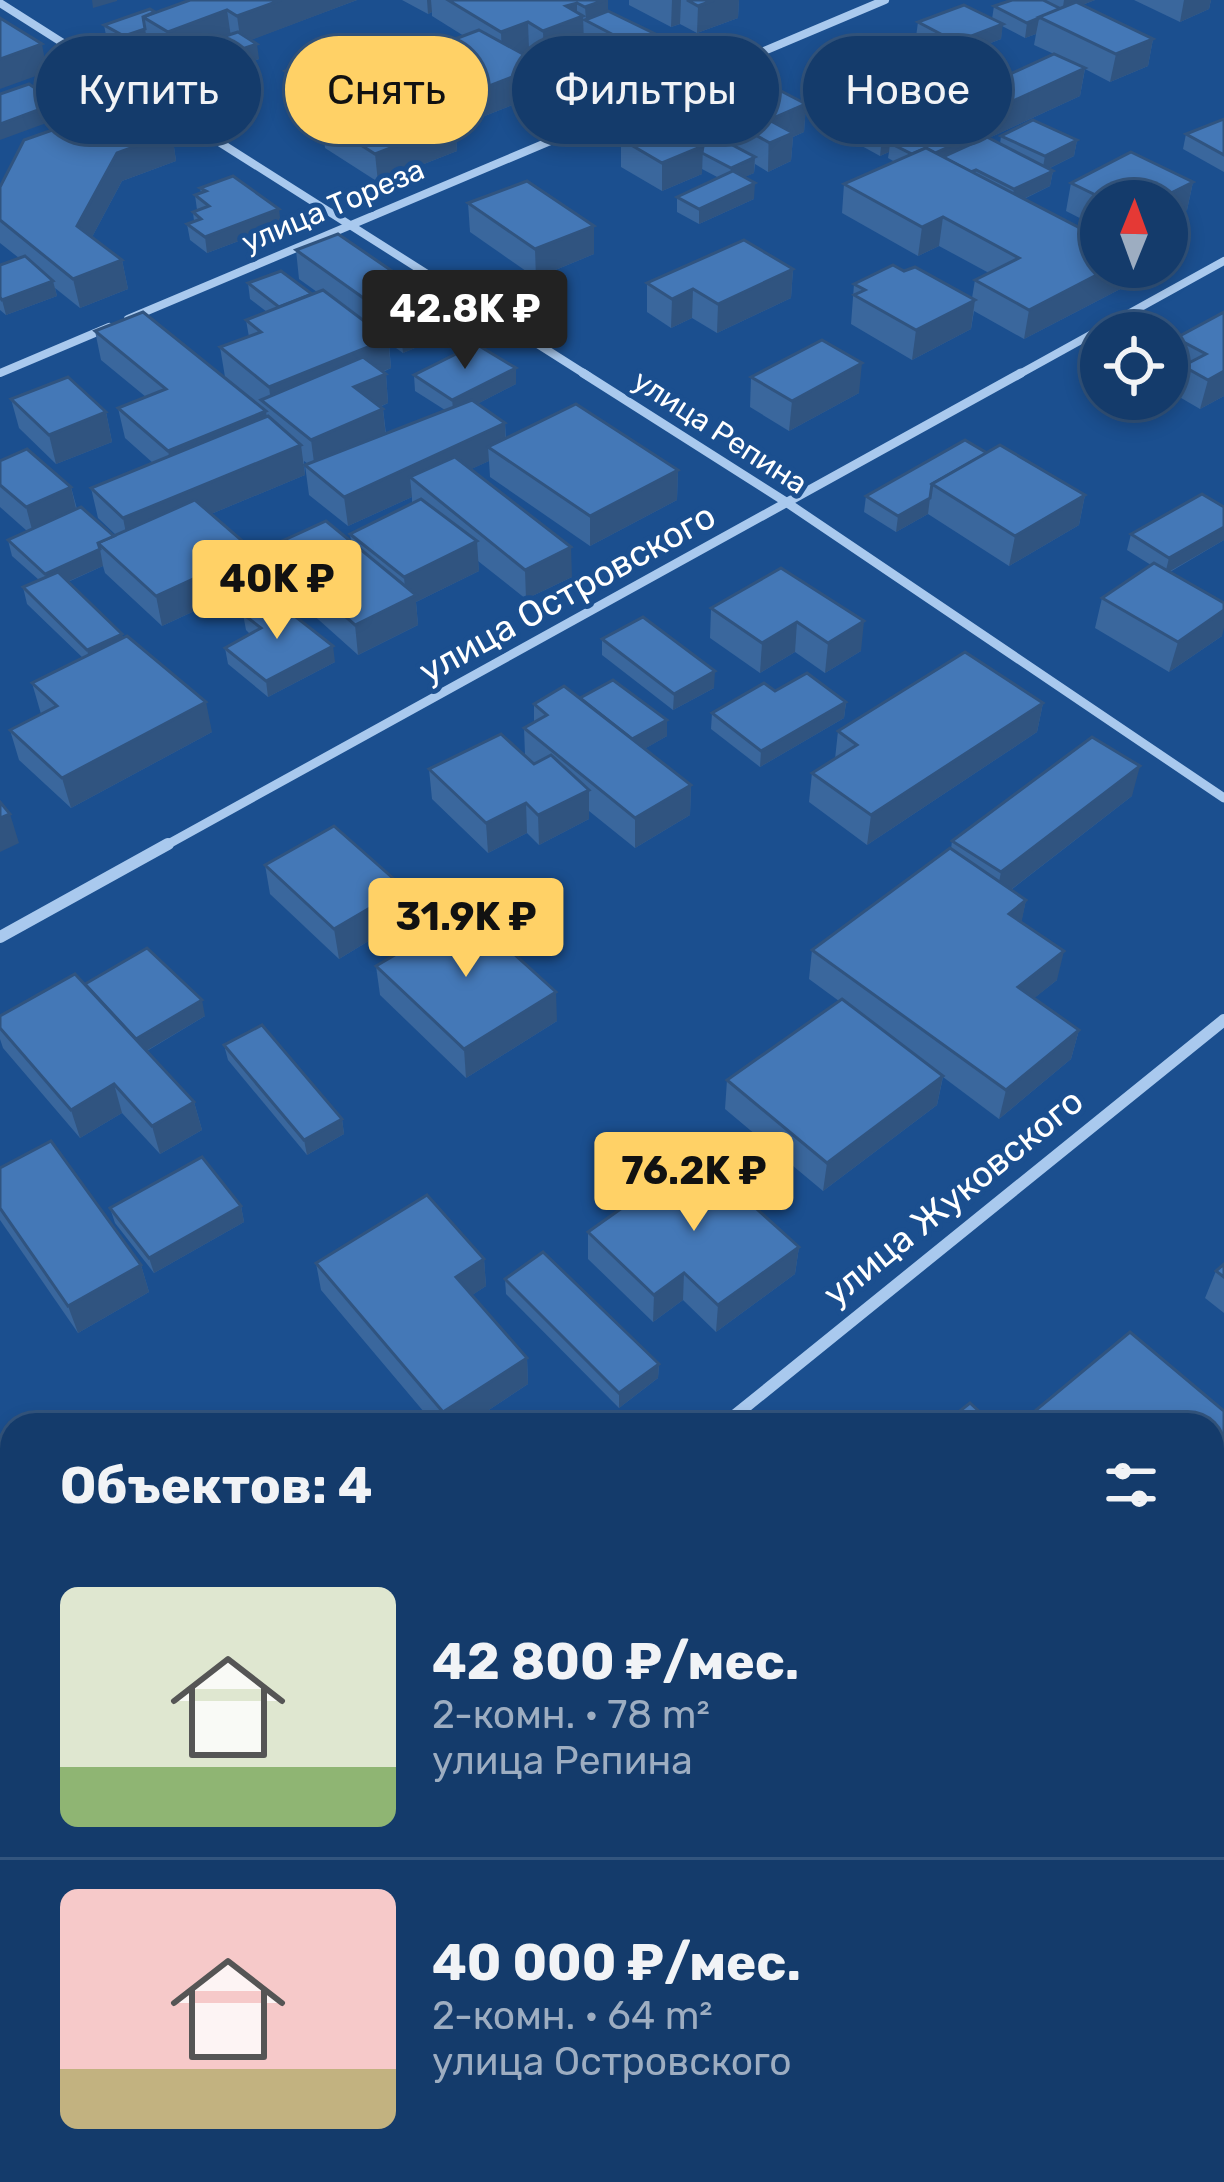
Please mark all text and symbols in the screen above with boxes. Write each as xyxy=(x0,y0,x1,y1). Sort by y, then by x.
chip: Купить xyxy=(36,36,261,144)
chip: Снять xyxy=(285,36,488,144)
chip: Фильтры xyxy=(512,36,779,144)
chip: Новое xyxy=(803,36,1012,144)
street label: улица Тореза xyxy=(236,151,430,261)
north arrow xyxy=(1080,180,1188,288)
map controls xyxy=(1080,180,1188,420)
pin: 42.8K ₽ xyxy=(354,270,576,372)
text: 42.8K ₽ xyxy=(389,286,541,332)
button: locate xyxy=(1080,312,1188,420)
street label: улица Репина xyxy=(626,362,814,502)
street label: улица Островского xyxy=(411,494,723,692)
pin: 40K ₽ xyxy=(193,540,361,642)
text: 40K ₽ xyxy=(219,556,335,602)
pin: 31.9K ₽ xyxy=(355,878,577,980)
text: 31.9K ₽ xyxy=(395,894,537,940)
street label: улица Жуковского xyxy=(814,1079,1092,1315)
pin: 76.2K ₽ xyxy=(583,1132,805,1234)
text: 76.2K ₽ xyxy=(621,1148,767,1194)
icon: filters xyxy=(1098,1452,1164,1518)
text: Объектов: 4 xyxy=(60,1455,373,1516)
text: 42 800 ₽/мес. xyxy=(432,1631,799,1692)
icon: home xyxy=(156,1635,300,1779)
text: 2-комн. · 78 m² xyxy=(432,1692,710,1738)
text: улица Репина xyxy=(432,1738,693,1784)
text: 40 000 ₽/мес. xyxy=(432,1932,801,1993)
icon: home xyxy=(156,1937,300,2081)
text: 2-комн. · 64 m² xyxy=(432,1993,713,2039)
text: улица Островского xyxy=(432,2039,792,2085)

